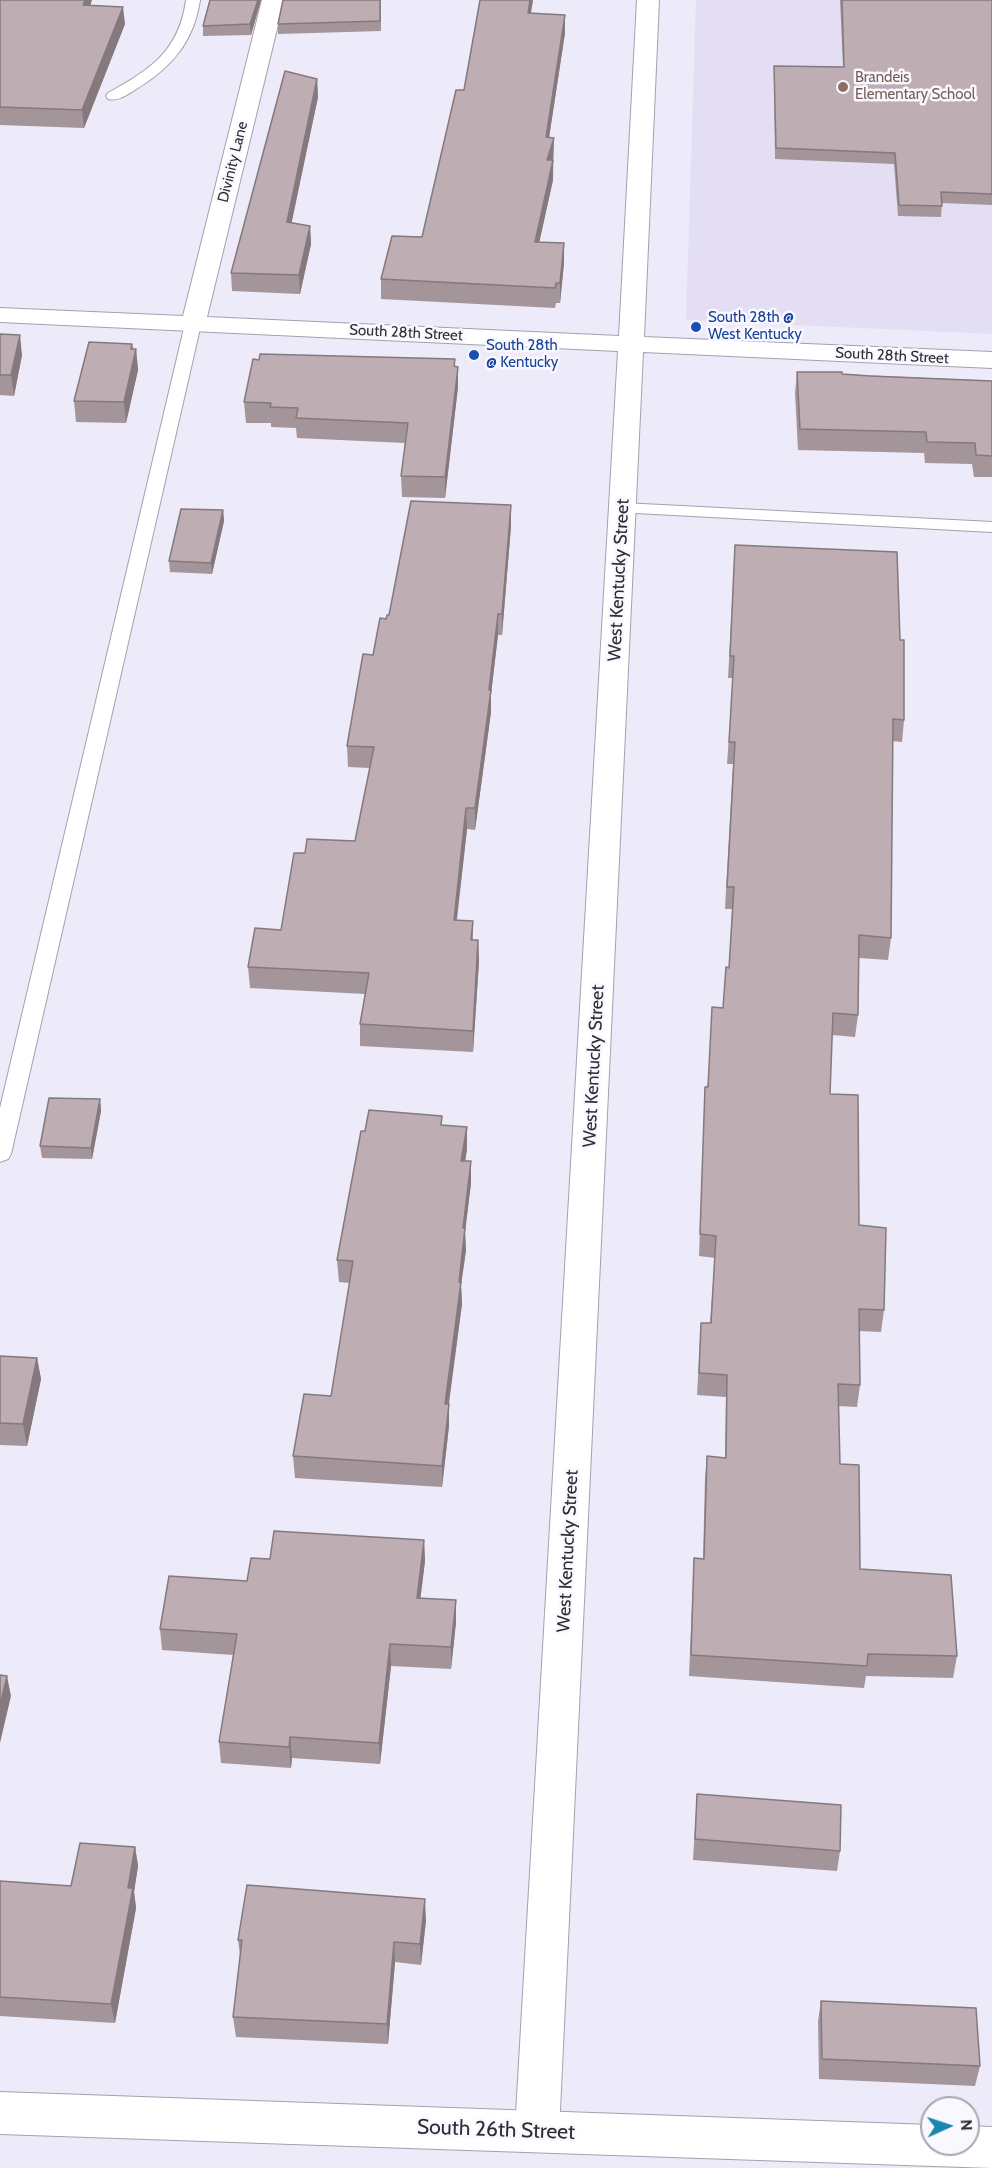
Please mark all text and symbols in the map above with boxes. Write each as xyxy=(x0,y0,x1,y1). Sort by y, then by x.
place label: Brandeis Elementary School xyxy=(855,69,975,104)
marker: Brandeis Elementary School xyxy=(836,80,850,94)
street label: Divinity Lane xyxy=(214,120,252,204)
place label: South 28th @ West Kentucky xyxy=(708,309,802,344)
marker: South 28th @ West Kentucky xyxy=(689,320,703,334)
street label: South 28th Street xyxy=(349,321,463,345)
place label: South 28th @ Kentucky xyxy=(486,337,558,372)
street label: South 28th Street xyxy=(835,344,949,368)
marker: South 28th @ Kentucky xyxy=(467,348,481,362)
street label: West Kentucky Street xyxy=(604,498,634,662)
street label: West Kentucky Street xyxy=(579,984,609,1148)
street label: West Kentucky Street xyxy=(553,1469,583,1633)
north arrow xyxy=(920,2096,980,2156)
street label: South 26th Street xyxy=(417,2115,575,2145)
text: N xyxy=(957,2119,976,2131)

